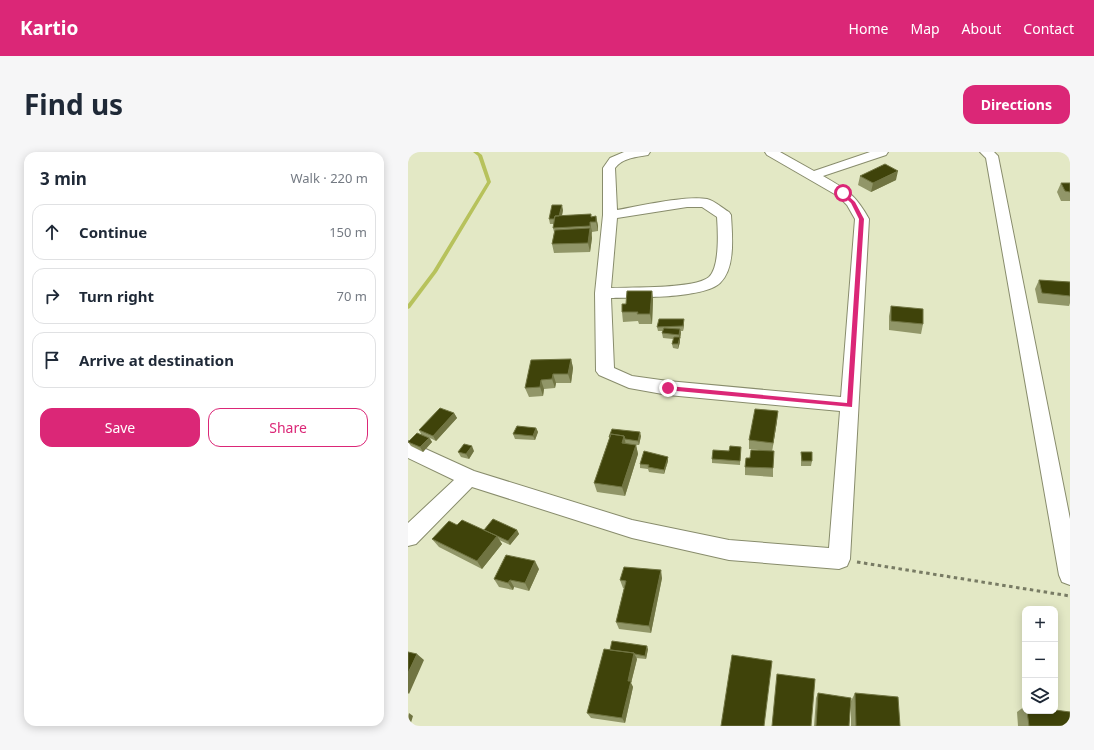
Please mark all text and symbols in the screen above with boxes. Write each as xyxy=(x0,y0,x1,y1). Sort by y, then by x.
text: Kartio xyxy=(20,15,78,41)
text: Home xyxy=(849,19,888,38)
text: Map xyxy=(910,19,940,38)
text: About xyxy=(962,19,1001,38)
text: Contact xyxy=(1023,19,1074,38)
text: Find us xyxy=(24,85,123,123)
button: Directions xyxy=(963,85,1070,124)
text: 3 min xyxy=(40,167,87,190)
text: Walk · 220 m xyxy=(290,169,368,187)
route start xyxy=(834,184,852,202)
icon: ahead xyxy=(41,221,63,243)
text: Continue xyxy=(79,222,147,242)
text: 150 m xyxy=(329,223,367,241)
icon: right xyxy=(41,285,63,307)
text: Turn right xyxy=(79,286,154,306)
text: 70 m xyxy=(337,287,367,305)
icon: arrive xyxy=(41,349,63,371)
text: Arrive at destination xyxy=(79,350,234,370)
route end xyxy=(659,379,677,397)
button: Save xyxy=(40,408,200,447)
button: Share xyxy=(208,408,368,447)
map controls xyxy=(1022,606,1058,714)
button: + xyxy=(1022,606,1058,642)
button: − xyxy=(1022,642,1058,678)
button: layers xyxy=(1022,678,1058,714)

